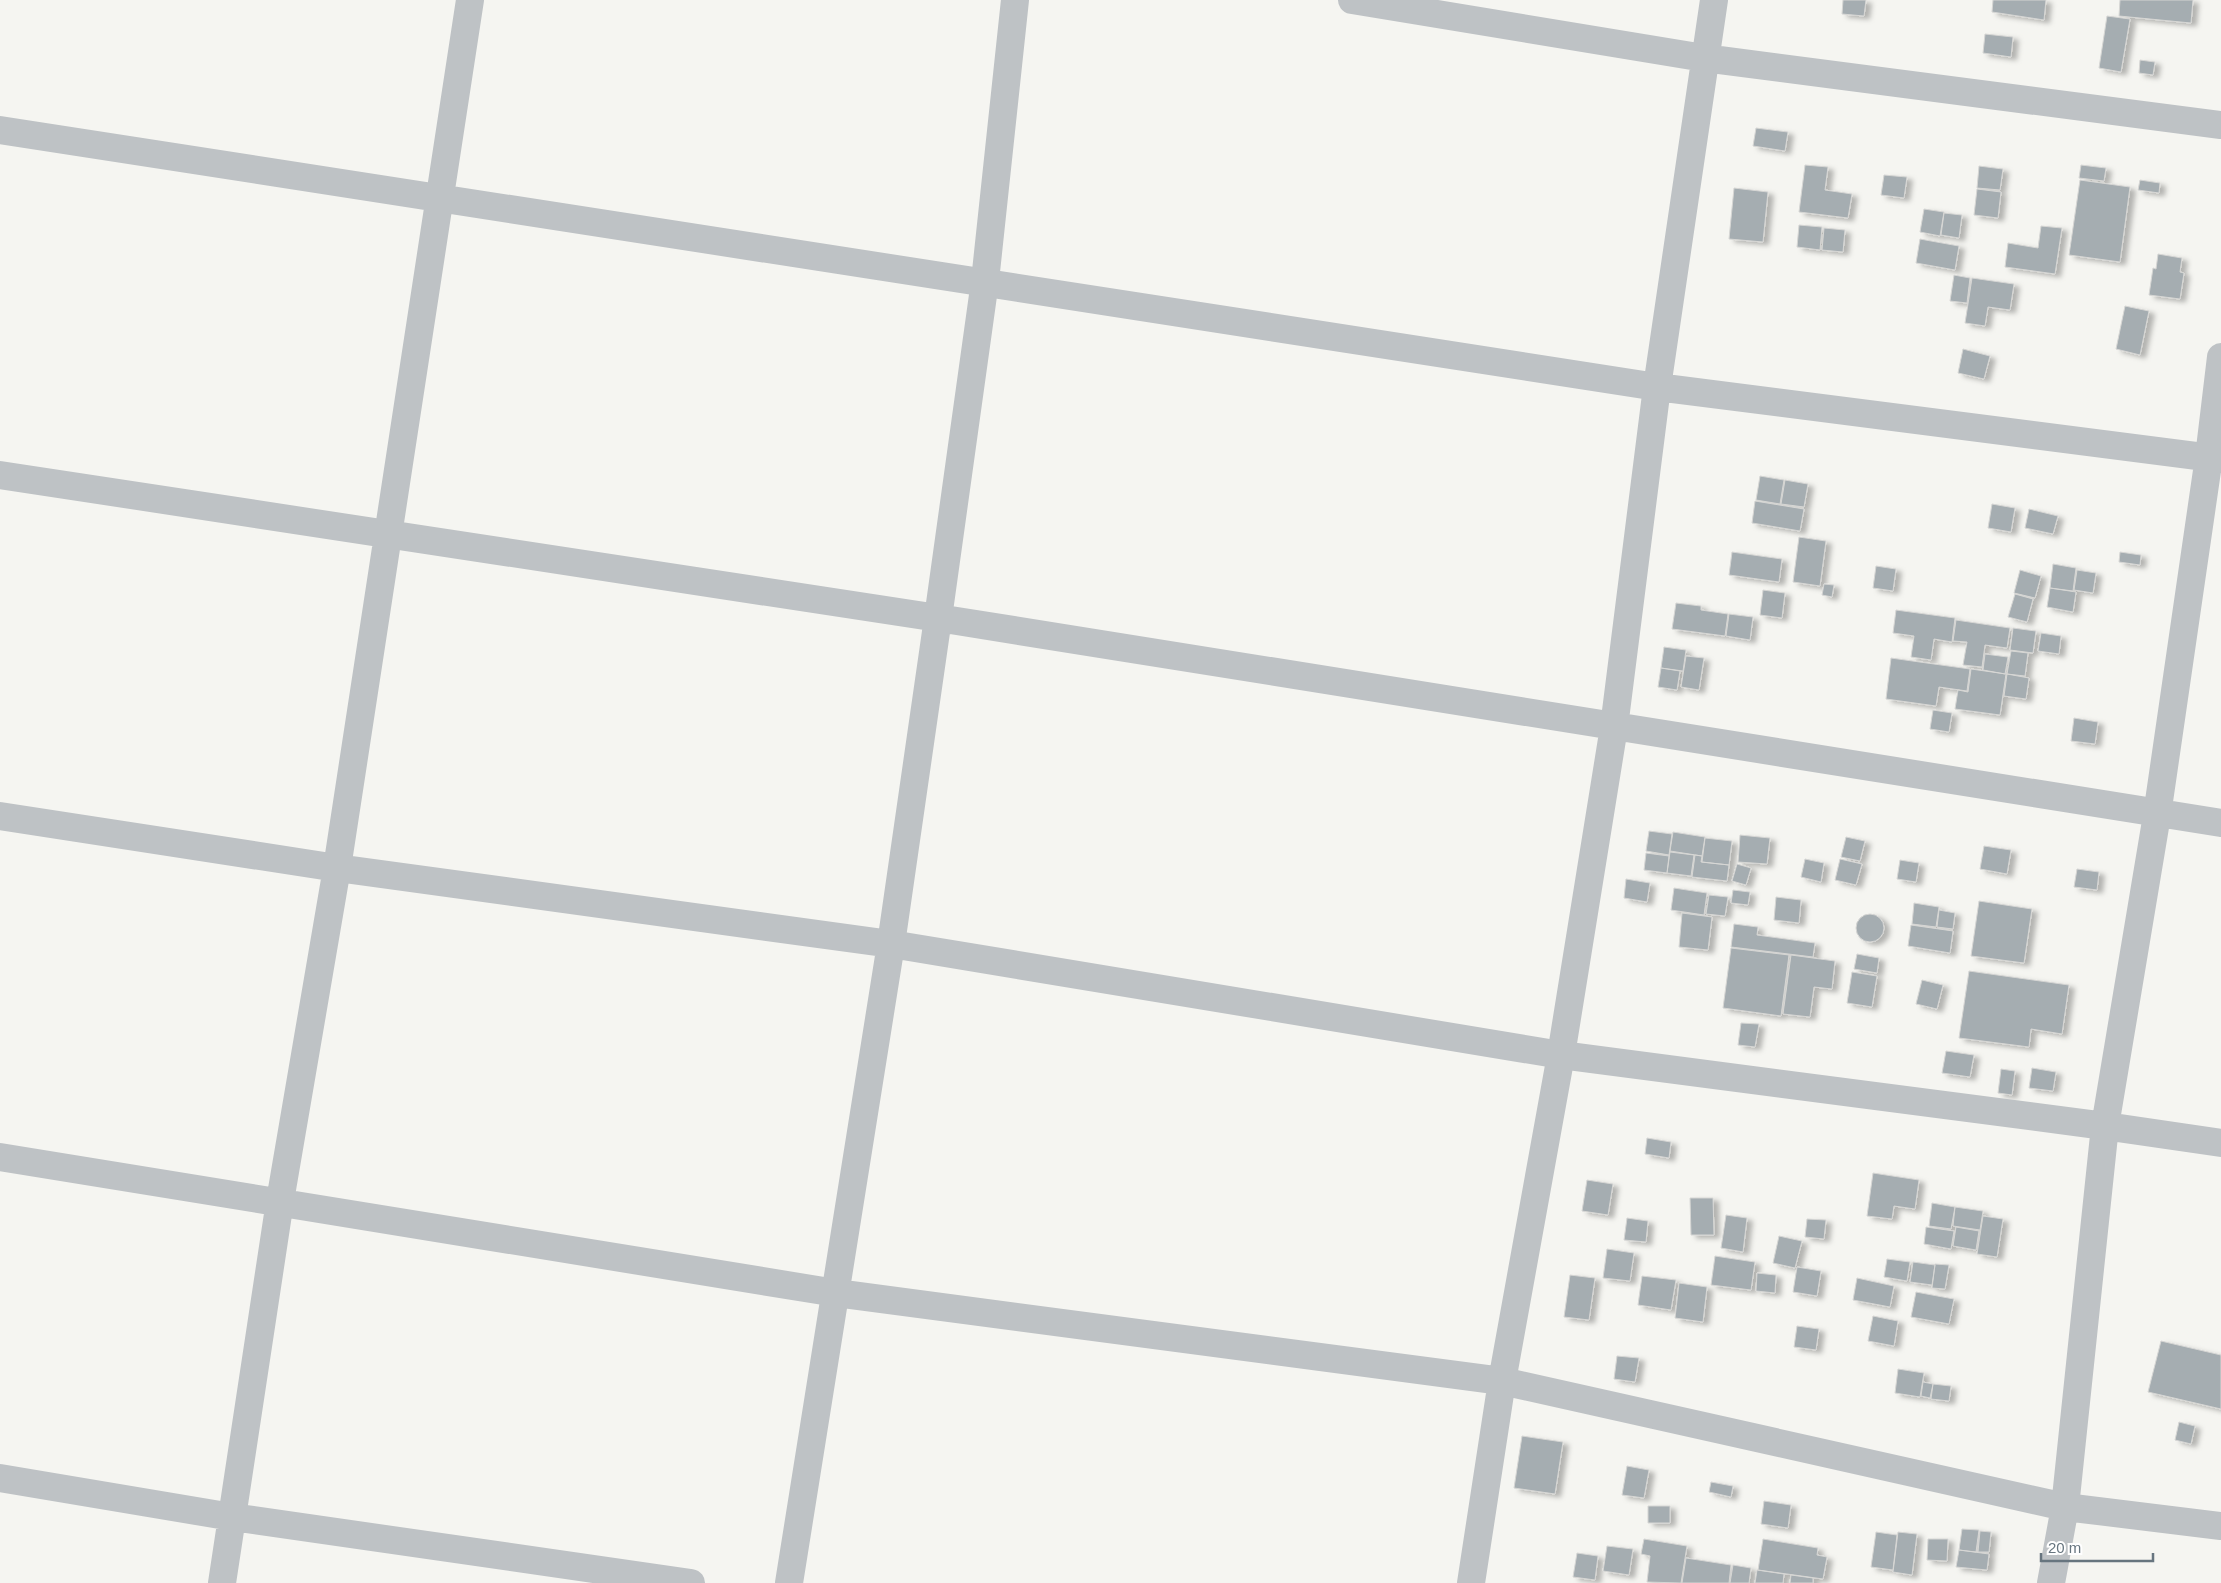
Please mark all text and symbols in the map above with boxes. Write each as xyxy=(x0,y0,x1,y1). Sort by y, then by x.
scale bar xyxy=(2041,1530,2154,1562)
text: 20 m xyxy=(2048,1539,2081,1556)

